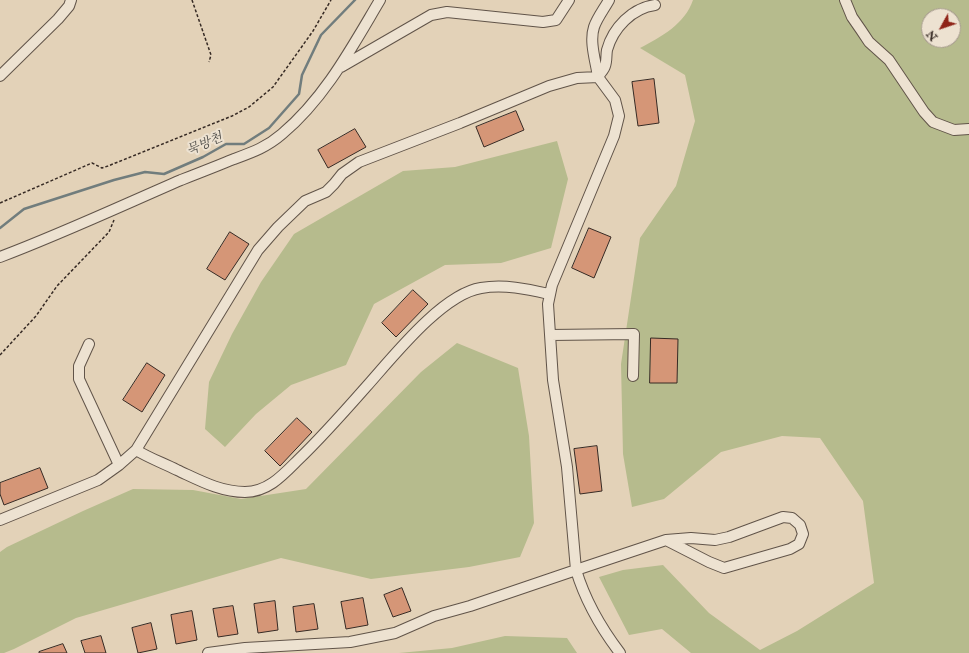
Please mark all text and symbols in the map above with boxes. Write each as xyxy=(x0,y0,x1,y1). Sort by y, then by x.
north arrow xyxy=(921,8,961,48)
text: N xyxy=(924,27,940,43)
water label: 묵방천 xyxy=(185,130,225,160)

